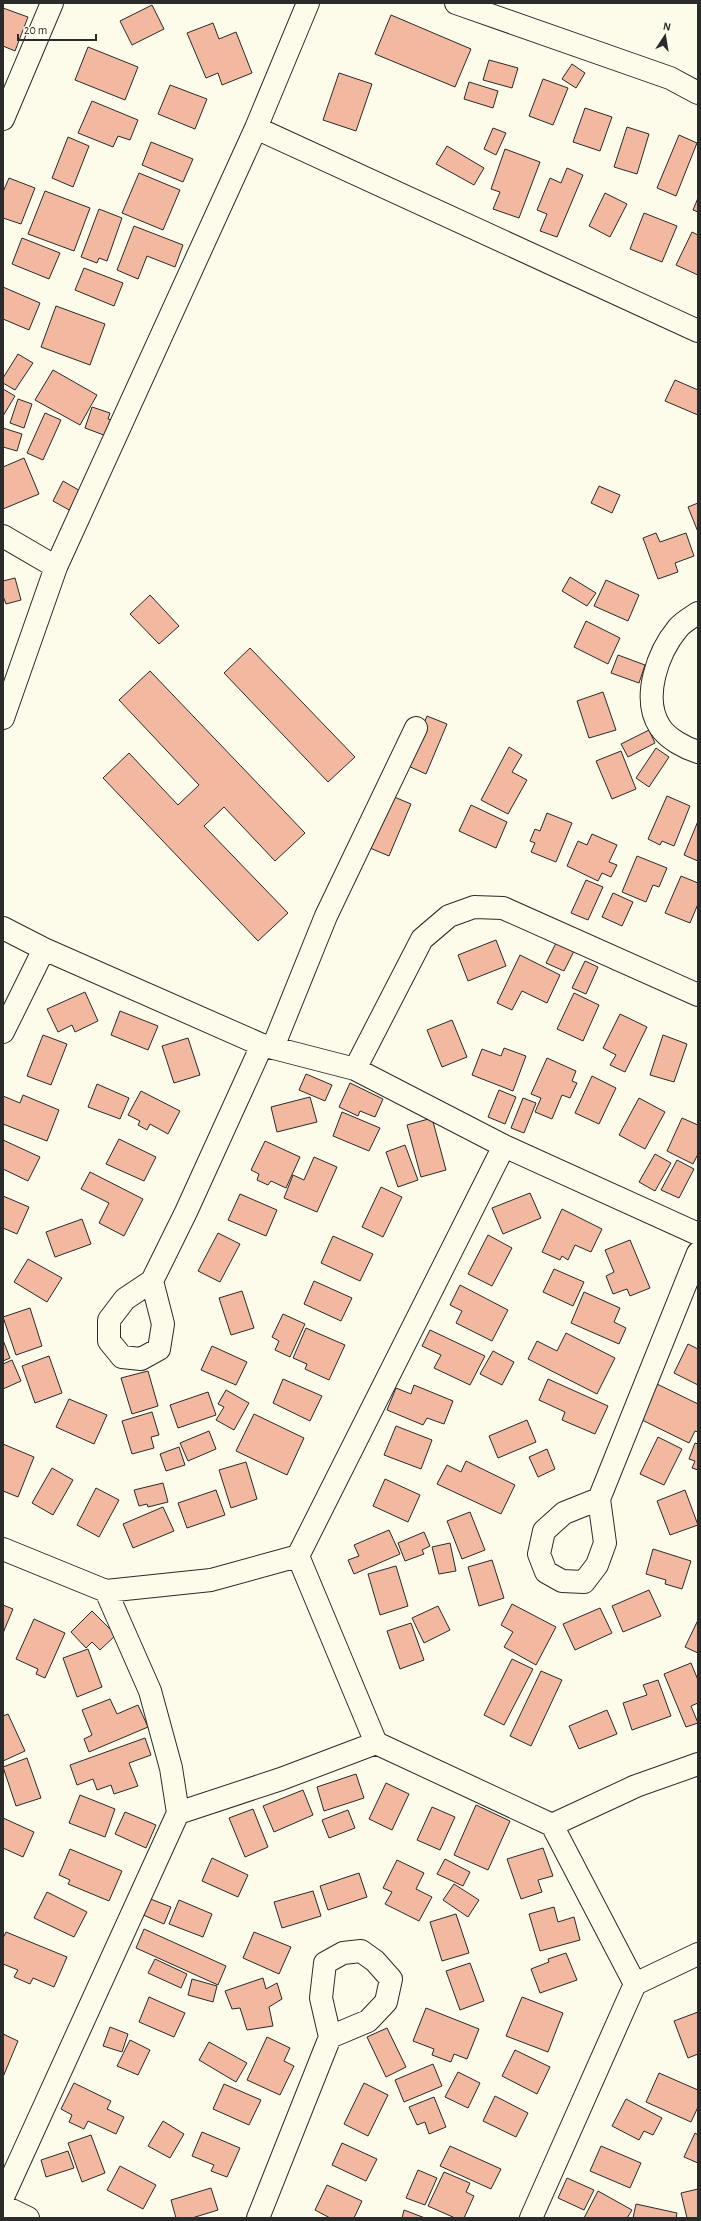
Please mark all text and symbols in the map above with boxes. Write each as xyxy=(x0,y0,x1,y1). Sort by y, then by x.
scale bar xyxy=(18,16,96,42)
north arrow xyxy=(645,16,685,56)
text: N xyxy=(662,21,672,33)
text: 20 m xyxy=(24,24,47,36)

